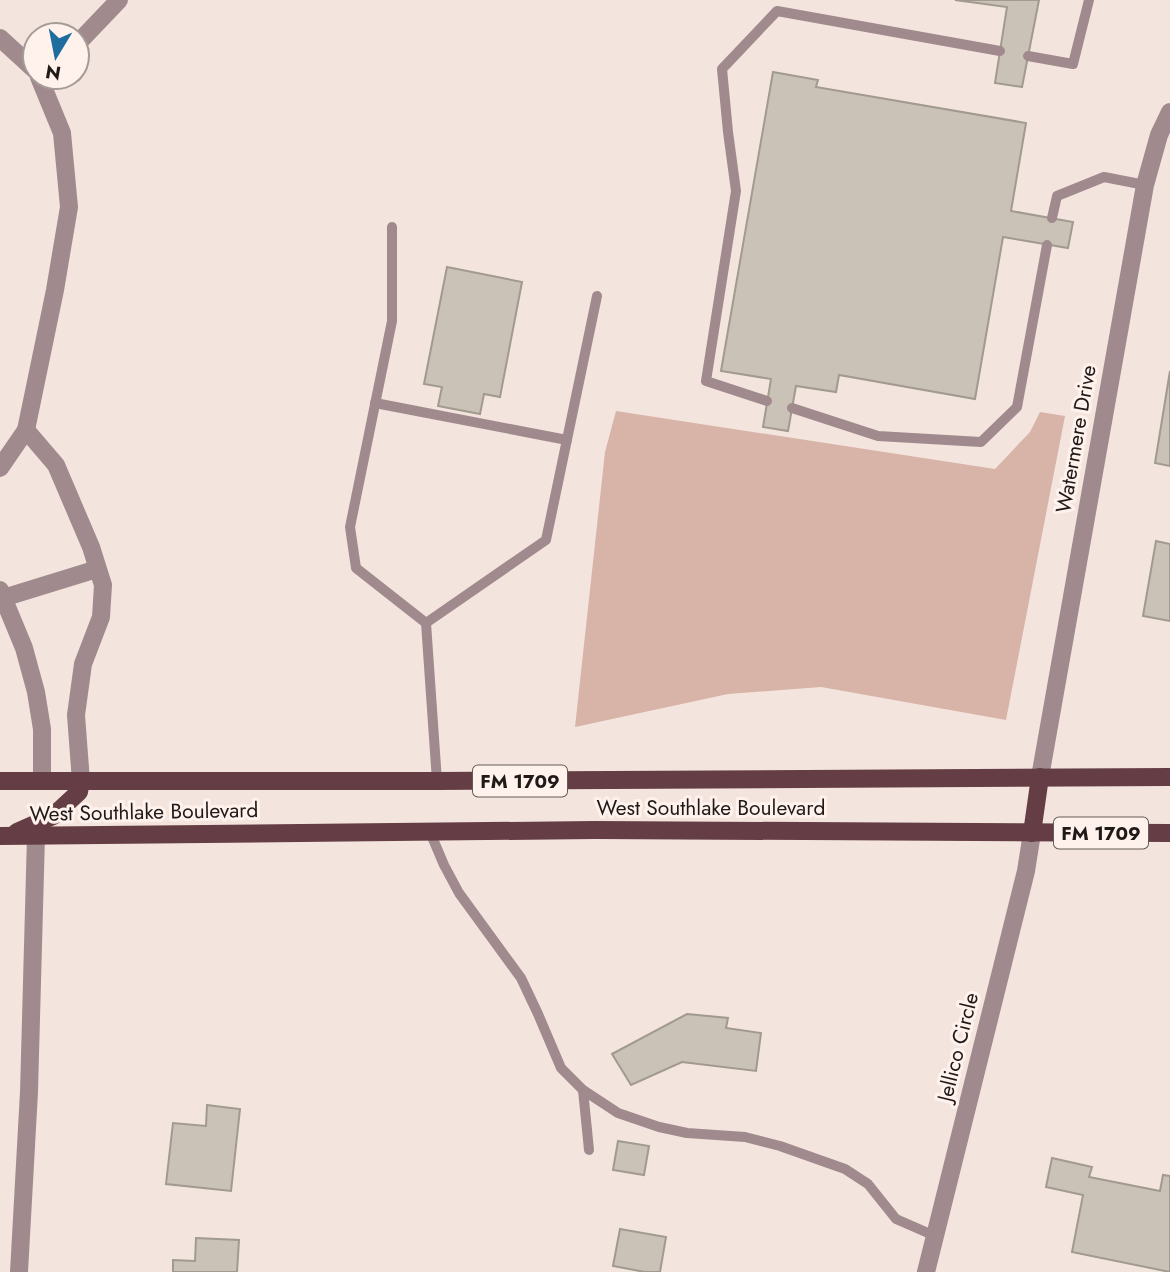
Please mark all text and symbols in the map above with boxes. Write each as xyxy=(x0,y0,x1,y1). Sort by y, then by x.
north arrow xyxy=(21,21,91,91)
text: N xyxy=(43,58,63,87)
street label: Watermere Drive xyxy=(1048,362,1104,515)
road number: FM 1709 xyxy=(473,766,567,796)
street label: West Southlake Boulevard xyxy=(597,793,825,823)
street label: West Southlake Boulevard xyxy=(29,795,259,829)
road number: FM 1709 xyxy=(1054,818,1148,848)
street label: Jellico Circle xyxy=(929,989,986,1107)

